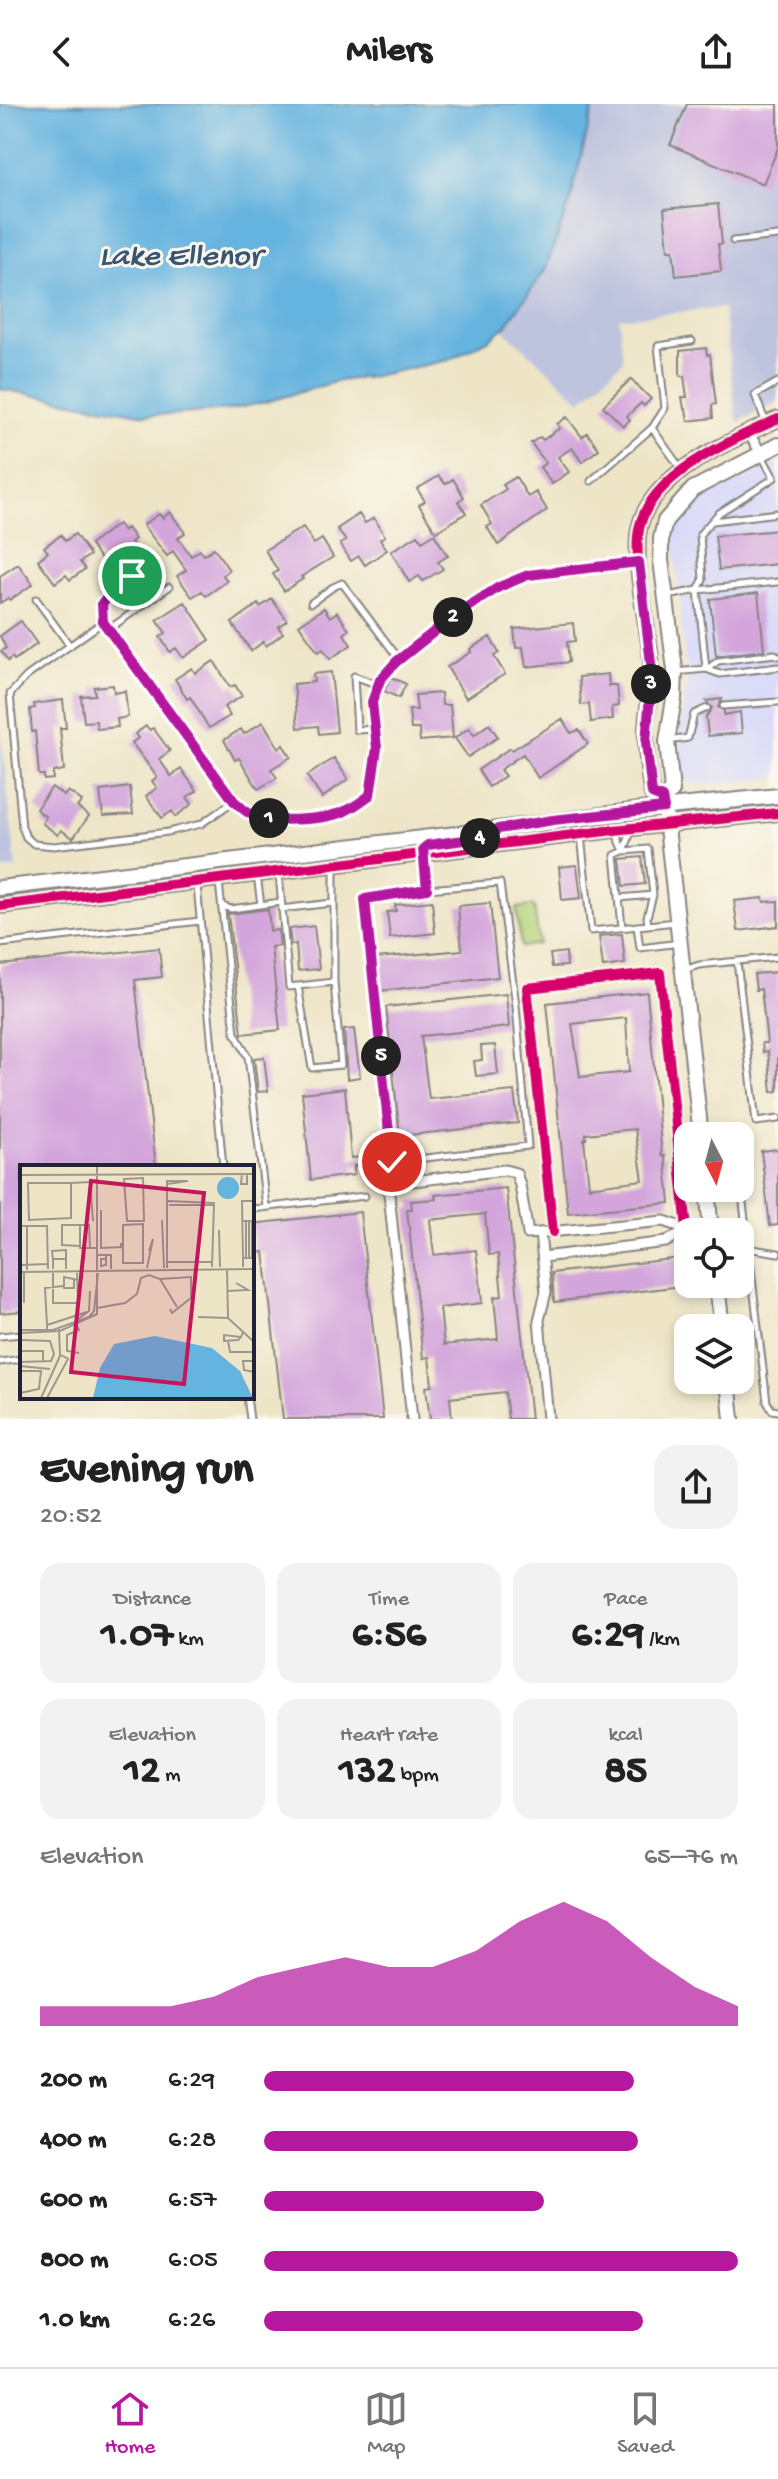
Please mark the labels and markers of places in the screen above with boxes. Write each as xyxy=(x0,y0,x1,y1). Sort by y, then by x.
pin xyxy=(98,542,166,610)
pin: 2 xyxy=(433,597,473,637)
pin: 3 xyxy=(631,664,671,704)
pin: 1 xyxy=(249,798,289,838)
pin: 4 xyxy=(460,818,500,858)
pin: 5 xyxy=(361,1036,401,1076)
pin xyxy=(358,1128,426,1196)

